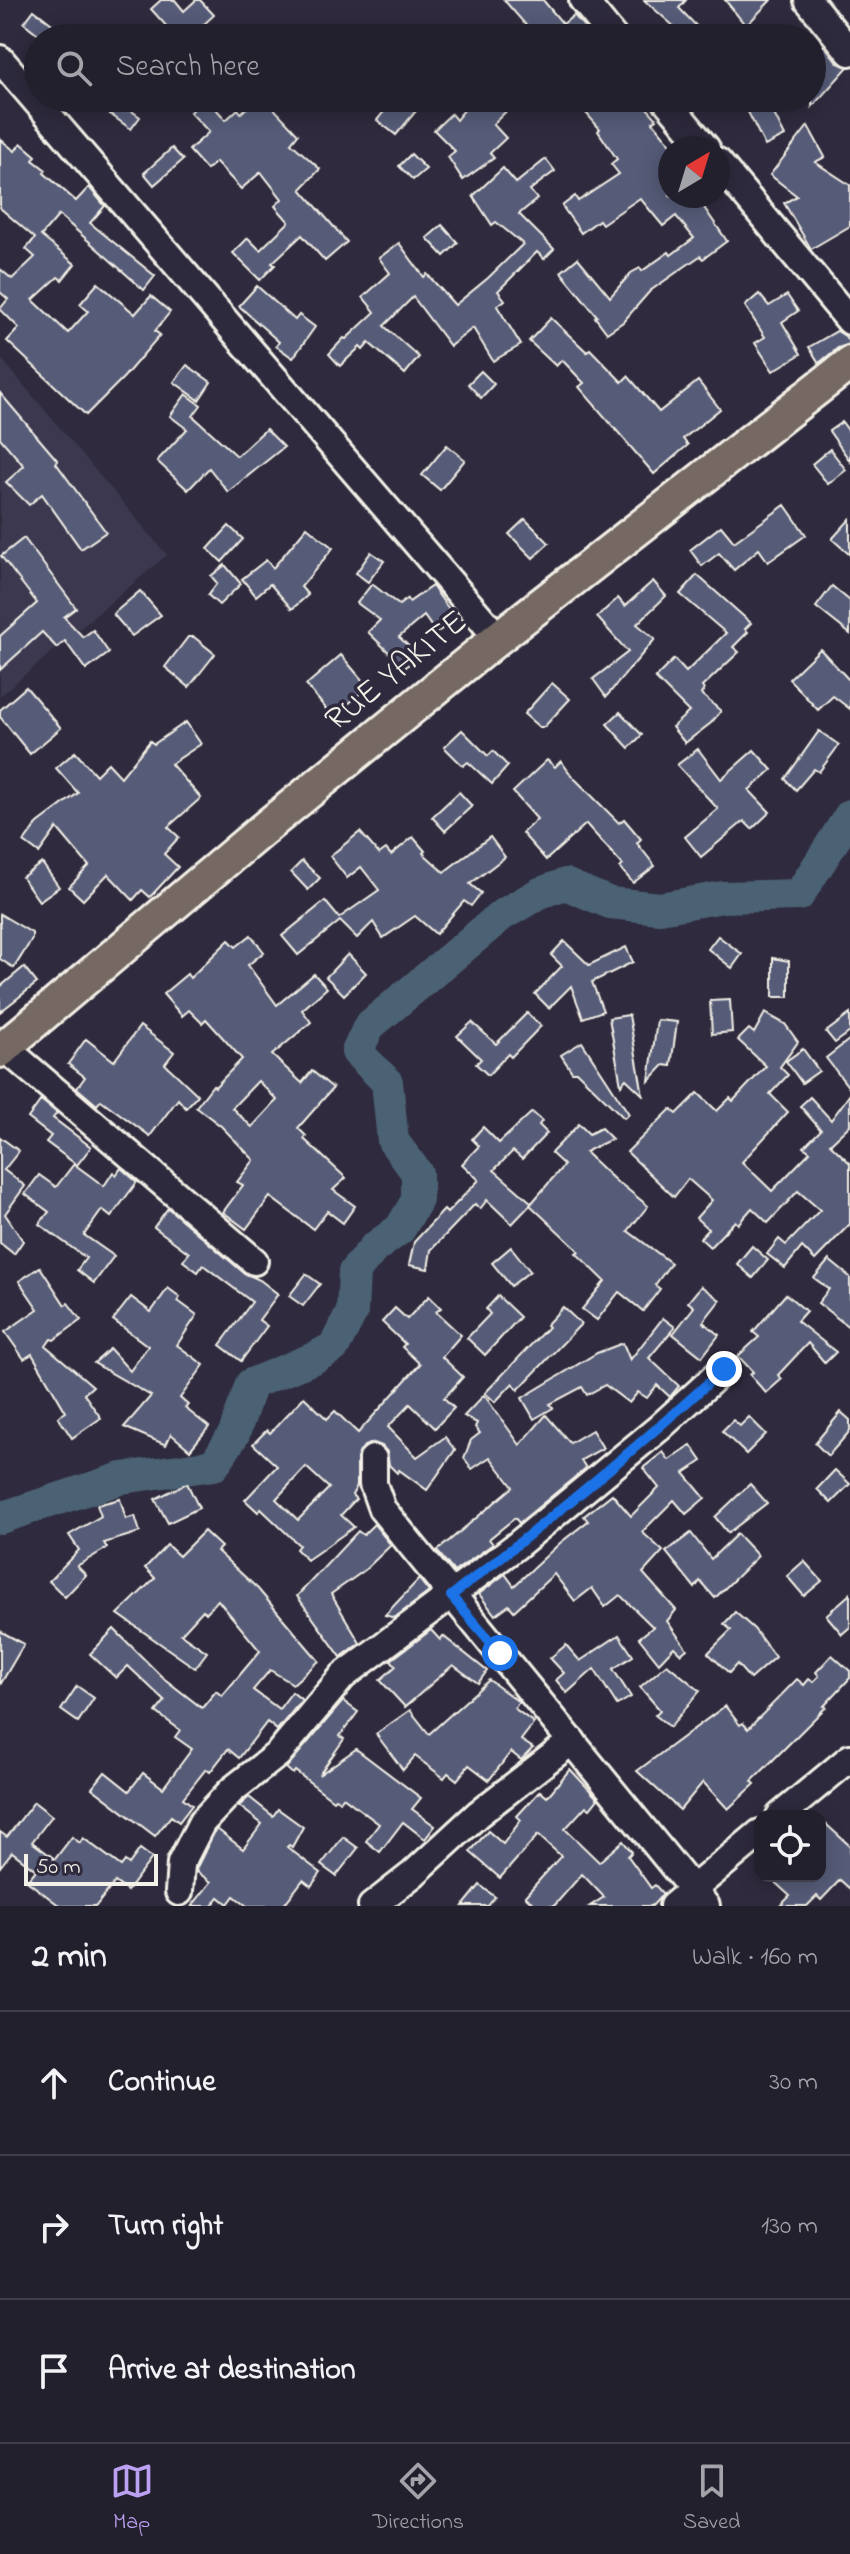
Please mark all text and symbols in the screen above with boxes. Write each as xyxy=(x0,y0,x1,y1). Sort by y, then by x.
search box xyxy=(24,24,826,112)
icon: search xyxy=(52,46,96,90)
text: Search here xyxy=(116,46,260,90)
north arrow xyxy=(658,136,730,208)
street label: RUE YAKITE xyxy=(315,599,479,745)
route end xyxy=(706,1351,742,1387)
route start xyxy=(482,1635,518,1671)
map controls xyxy=(754,1810,826,1882)
button: locate xyxy=(754,1810,826,1882)
scale bar xyxy=(24,1850,158,1886)
text: 50 m xyxy=(36,1852,81,1884)
text: 2 min xyxy=(32,1933,107,1983)
text: Walk · 160 m xyxy=(692,1939,818,1977)
icon: ahead xyxy=(32,2061,76,2105)
text: Continue xyxy=(108,2061,216,2105)
text: 30 m xyxy=(769,2064,818,2102)
icon: right xyxy=(32,2205,76,2249)
text: Turn right xyxy=(108,2205,223,2249)
text: 130 m xyxy=(761,2208,818,2246)
icon: arrive xyxy=(32,2349,76,2393)
text: Arrive at destination xyxy=(108,2349,356,2393)
tab: Map xyxy=(110,2459,154,2539)
tab: Directions xyxy=(373,2459,464,2539)
tab: Saved xyxy=(683,2459,740,2539)

